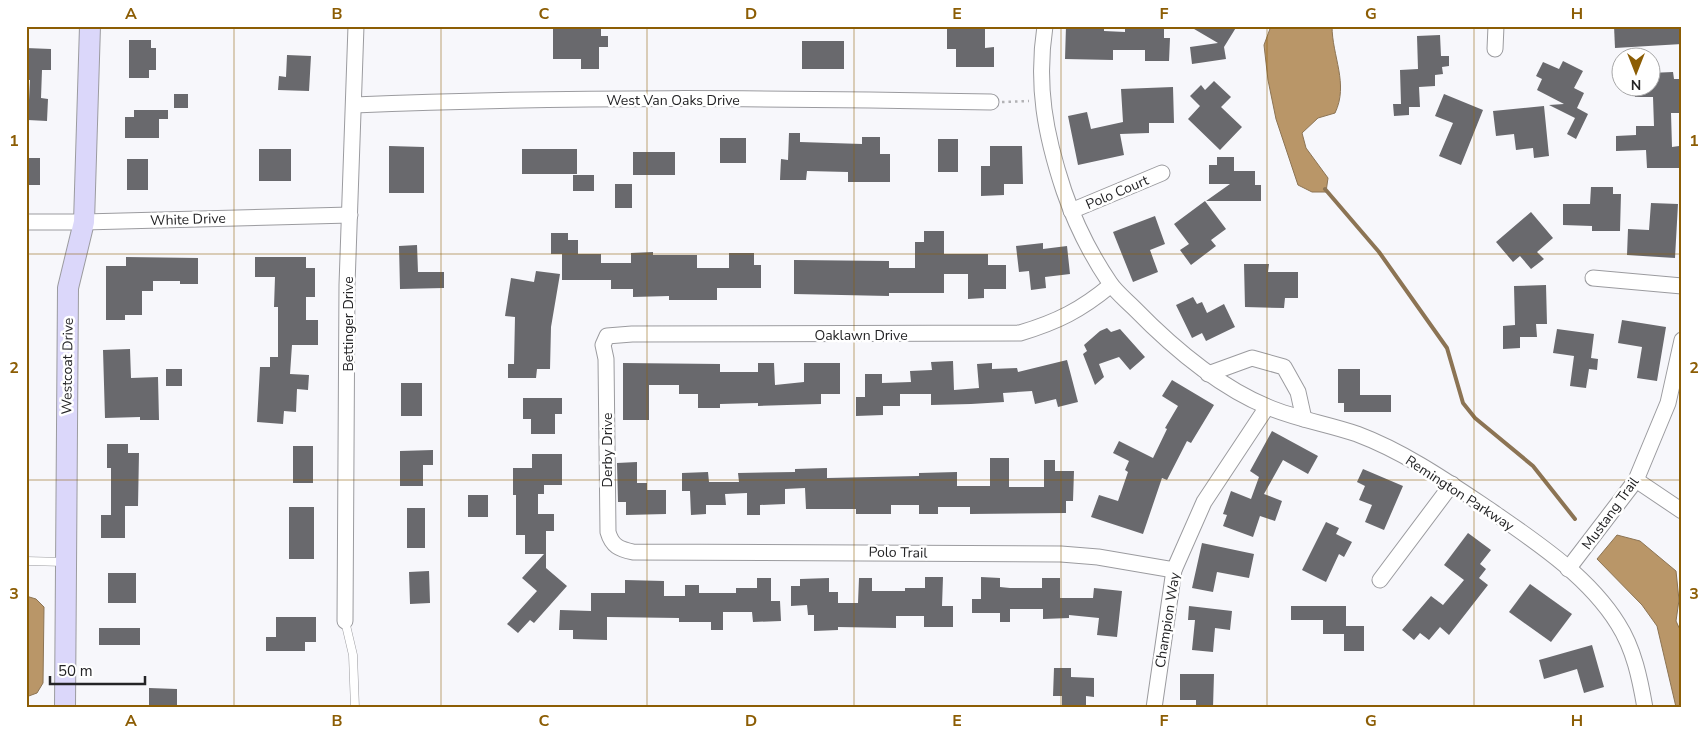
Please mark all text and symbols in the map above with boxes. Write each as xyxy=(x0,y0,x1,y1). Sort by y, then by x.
text: A xyxy=(125,3,137,25)
text: B xyxy=(331,3,343,25)
text: C xyxy=(539,3,550,25)
text: D xyxy=(745,3,757,25)
text: E xyxy=(952,3,962,25)
text: F xyxy=(1160,3,1169,25)
text: G xyxy=(1365,3,1377,25)
text: H xyxy=(1571,3,1583,25)
north arrow xyxy=(1610,48,1660,98)
text: N xyxy=(1631,75,1641,94)
street label: West Van Oaks Drive xyxy=(606,91,740,110)
text: 1 xyxy=(9,130,19,152)
text: 1 xyxy=(1689,130,1699,152)
street label: Polo Court xyxy=(1083,171,1152,214)
street label: White Drive xyxy=(150,209,226,230)
street label: Bettinger Drive xyxy=(339,276,358,372)
street label: Westcoat Drive xyxy=(57,317,78,415)
street label: Oaklawn Drive xyxy=(814,326,908,345)
text: 2 xyxy=(9,357,19,379)
text: 2 xyxy=(1689,357,1699,379)
street label: Derby Drive xyxy=(598,413,617,487)
street label: Remington Parkway xyxy=(1402,451,1518,536)
street label: Mustang Trail xyxy=(1578,472,1644,554)
street label: Polo Trail xyxy=(868,542,928,563)
street label: Champion Way xyxy=(1151,570,1185,669)
text: 3 xyxy=(9,583,19,605)
text: 3 xyxy=(1689,583,1699,605)
scale bar xyxy=(50,654,145,686)
text: 50 m xyxy=(58,661,93,681)
text: A xyxy=(125,710,137,732)
text: B xyxy=(331,710,343,732)
text: C xyxy=(539,710,550,732)
text: D xyxy=(745,710,757,732)
text: E xyxy=(952,710,962,732)
text: F xyxy=(1160,710,1169,732)
text: G xyxy=(1365,710,1377,732)
text: H xyxy=(1571,710,1583,732)

